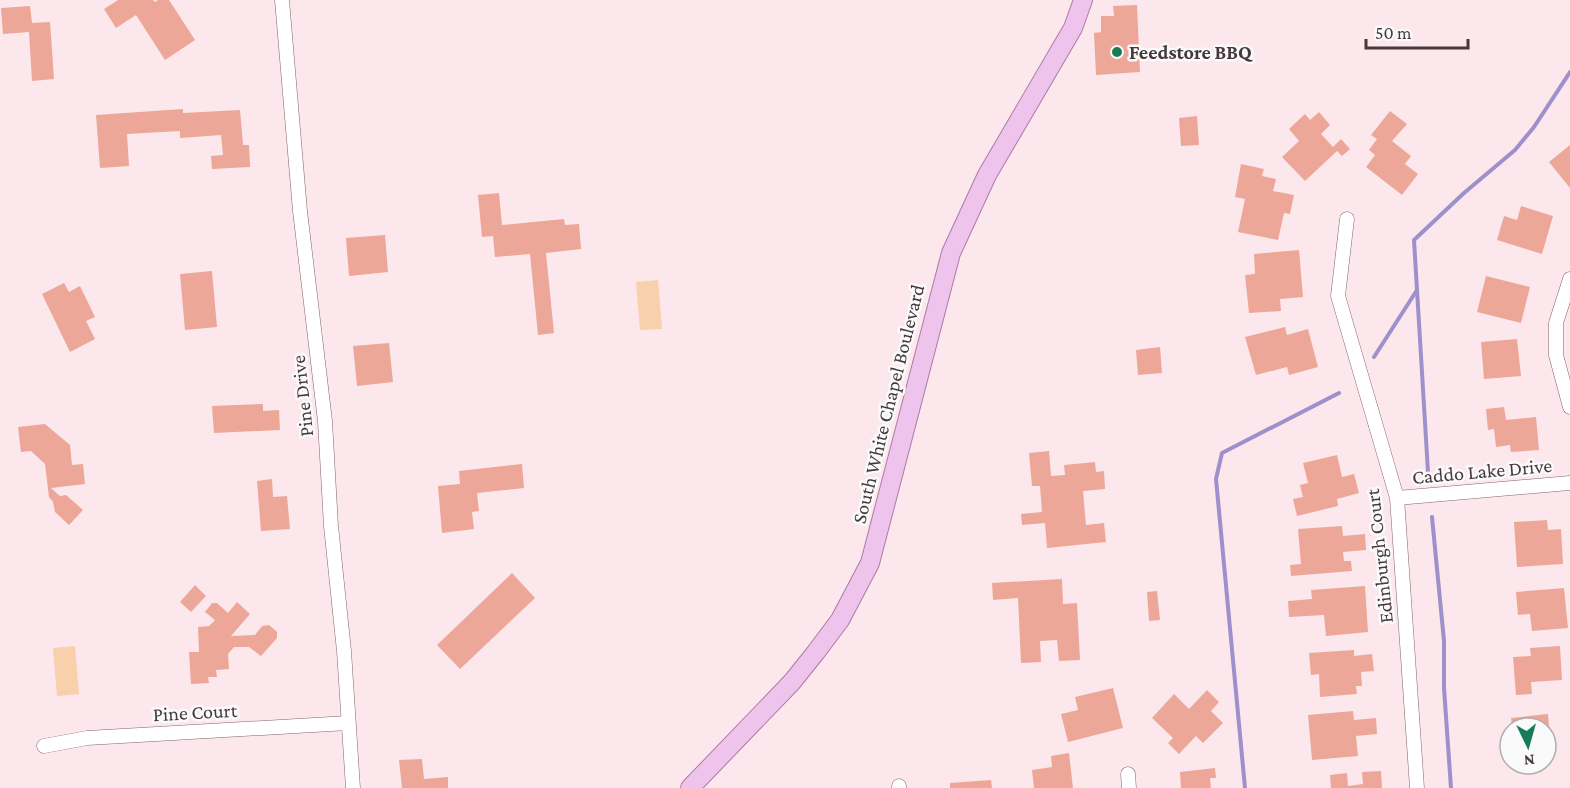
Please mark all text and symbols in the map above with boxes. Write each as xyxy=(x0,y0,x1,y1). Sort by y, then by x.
scale bar xyxy=(1366,12,1468,50)
text: 50 m xyxy=(1375,23,1412,43)
place label: Feedstore BBQ xyxy=(1129,41,1253,63)
marker: Feedstore BBQ xyxy=(1110,45,1124,59)
street label: South White Chapel Boulevard xyxy=(848,282,929,526)
street label: Pine Drive xyxy=(287,354,317,438)
street label: Caddo Lake Drive xyxy=(1411,454,1553,488)
street label: Edinburgh Court xyxy=(1361,487,1398,624)
street label: Pine Court xyxy=(152,699,238,725)
north arrow xyxy=(1498,716,1558,776)
text: N xyxy=(1523,752,1535,769)

